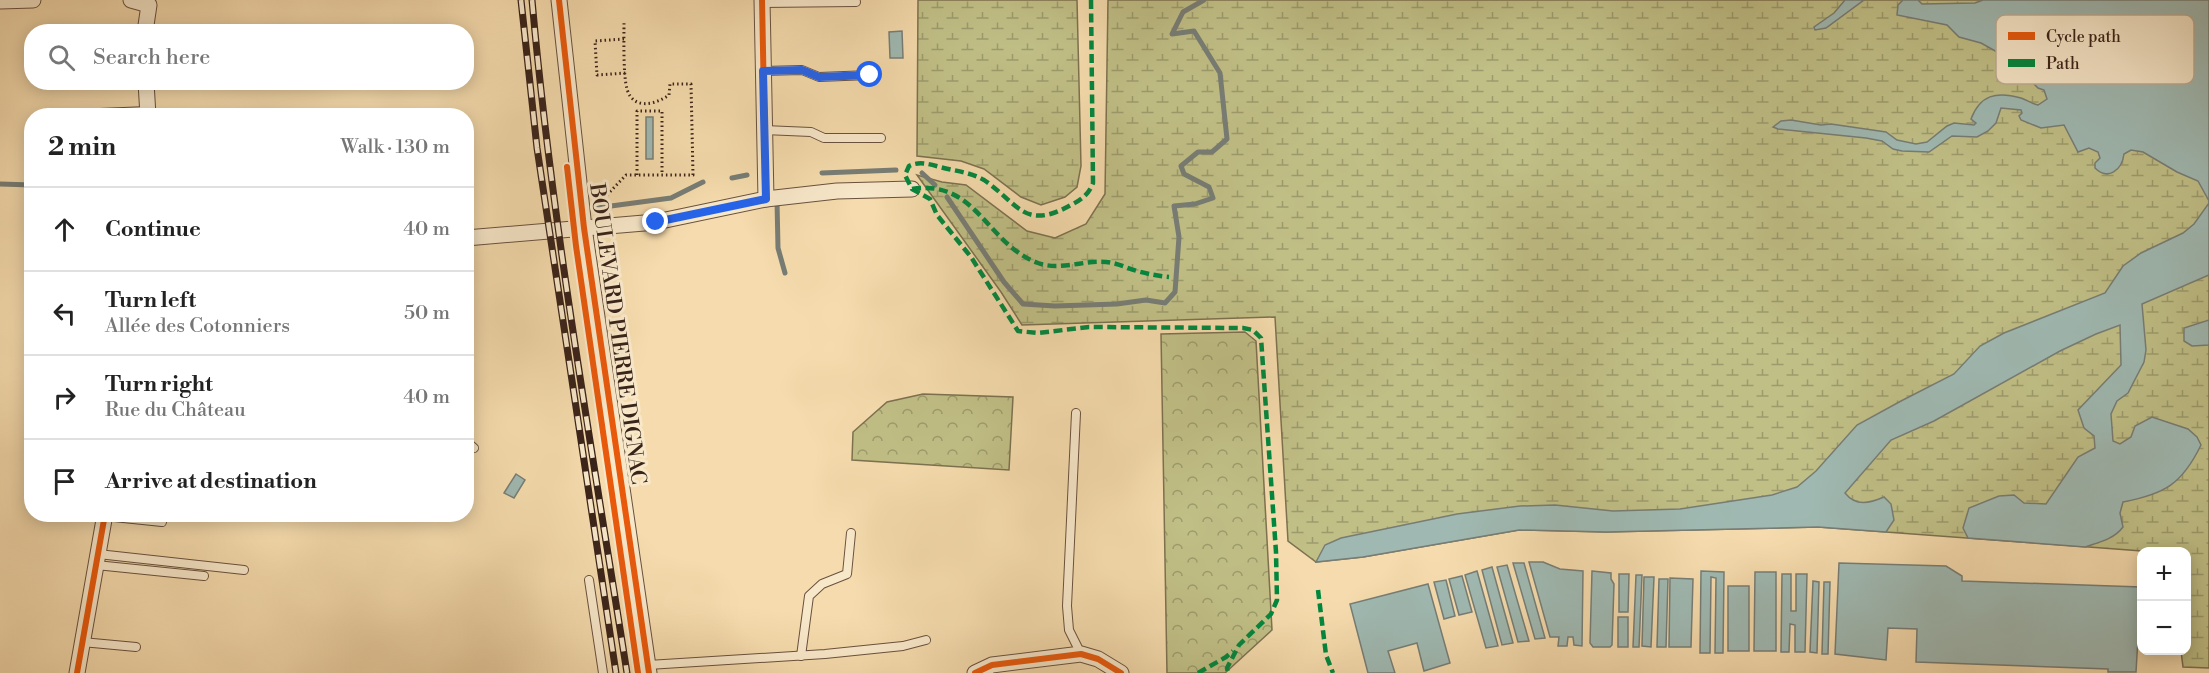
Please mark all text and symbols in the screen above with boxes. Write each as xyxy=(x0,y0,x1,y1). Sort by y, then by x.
legend xyxy=(1996,15,2194,84)
search box xyxy=(24,24,474,90)
text: Cycle path xyxy=(2046,27,2121,47)
icon: search xyxy=(45,41,78,74)
text: Search here xyxy=(93,44,210,71)
text: Path xyxy=(2046,54,2080,74)
route start xyxy=(856,61,882,87)
text: 2 min xyxy=(48,131,116,163)
text: Walk · 130 m xyxy=(341,135,450,160)
street label: BOULEVARD PIERRE DIGNAC xyxy=(583,181,651,486)
route end xyxy=(642,208,668,234)
icon: ahead xyxy=(48,213,81,246)
text: Continue xyxy=(105,216,201,243)
text: 40 m xyxy=(403,217,450,242)
text: Turn left xyxy=(105,287,196,314)
icon: left xyxy=(48,297,81,330)
text: 50 m xyxy=(404,301,450,326)
text: Allée des Cotonniers xyxy=(105,314,290,339)
text: Turn right xyxy=(105,371,213,398)
icon: right xyxy=(48,381,81,414)
text: 40 m xyxy=(403,385,450,410)
text: Rue du Château xyxy=(105,398,246,423)
icon: arrive xyxy=(48,465,81,498)
text: Arrive at destination xyxy=(105,468,317,495)
map controls xyxy=(2137,547,2191,655)
button: + xyxy=(2137,547,2191,601)
button: − xyxy=(2137,601,2191,655)

